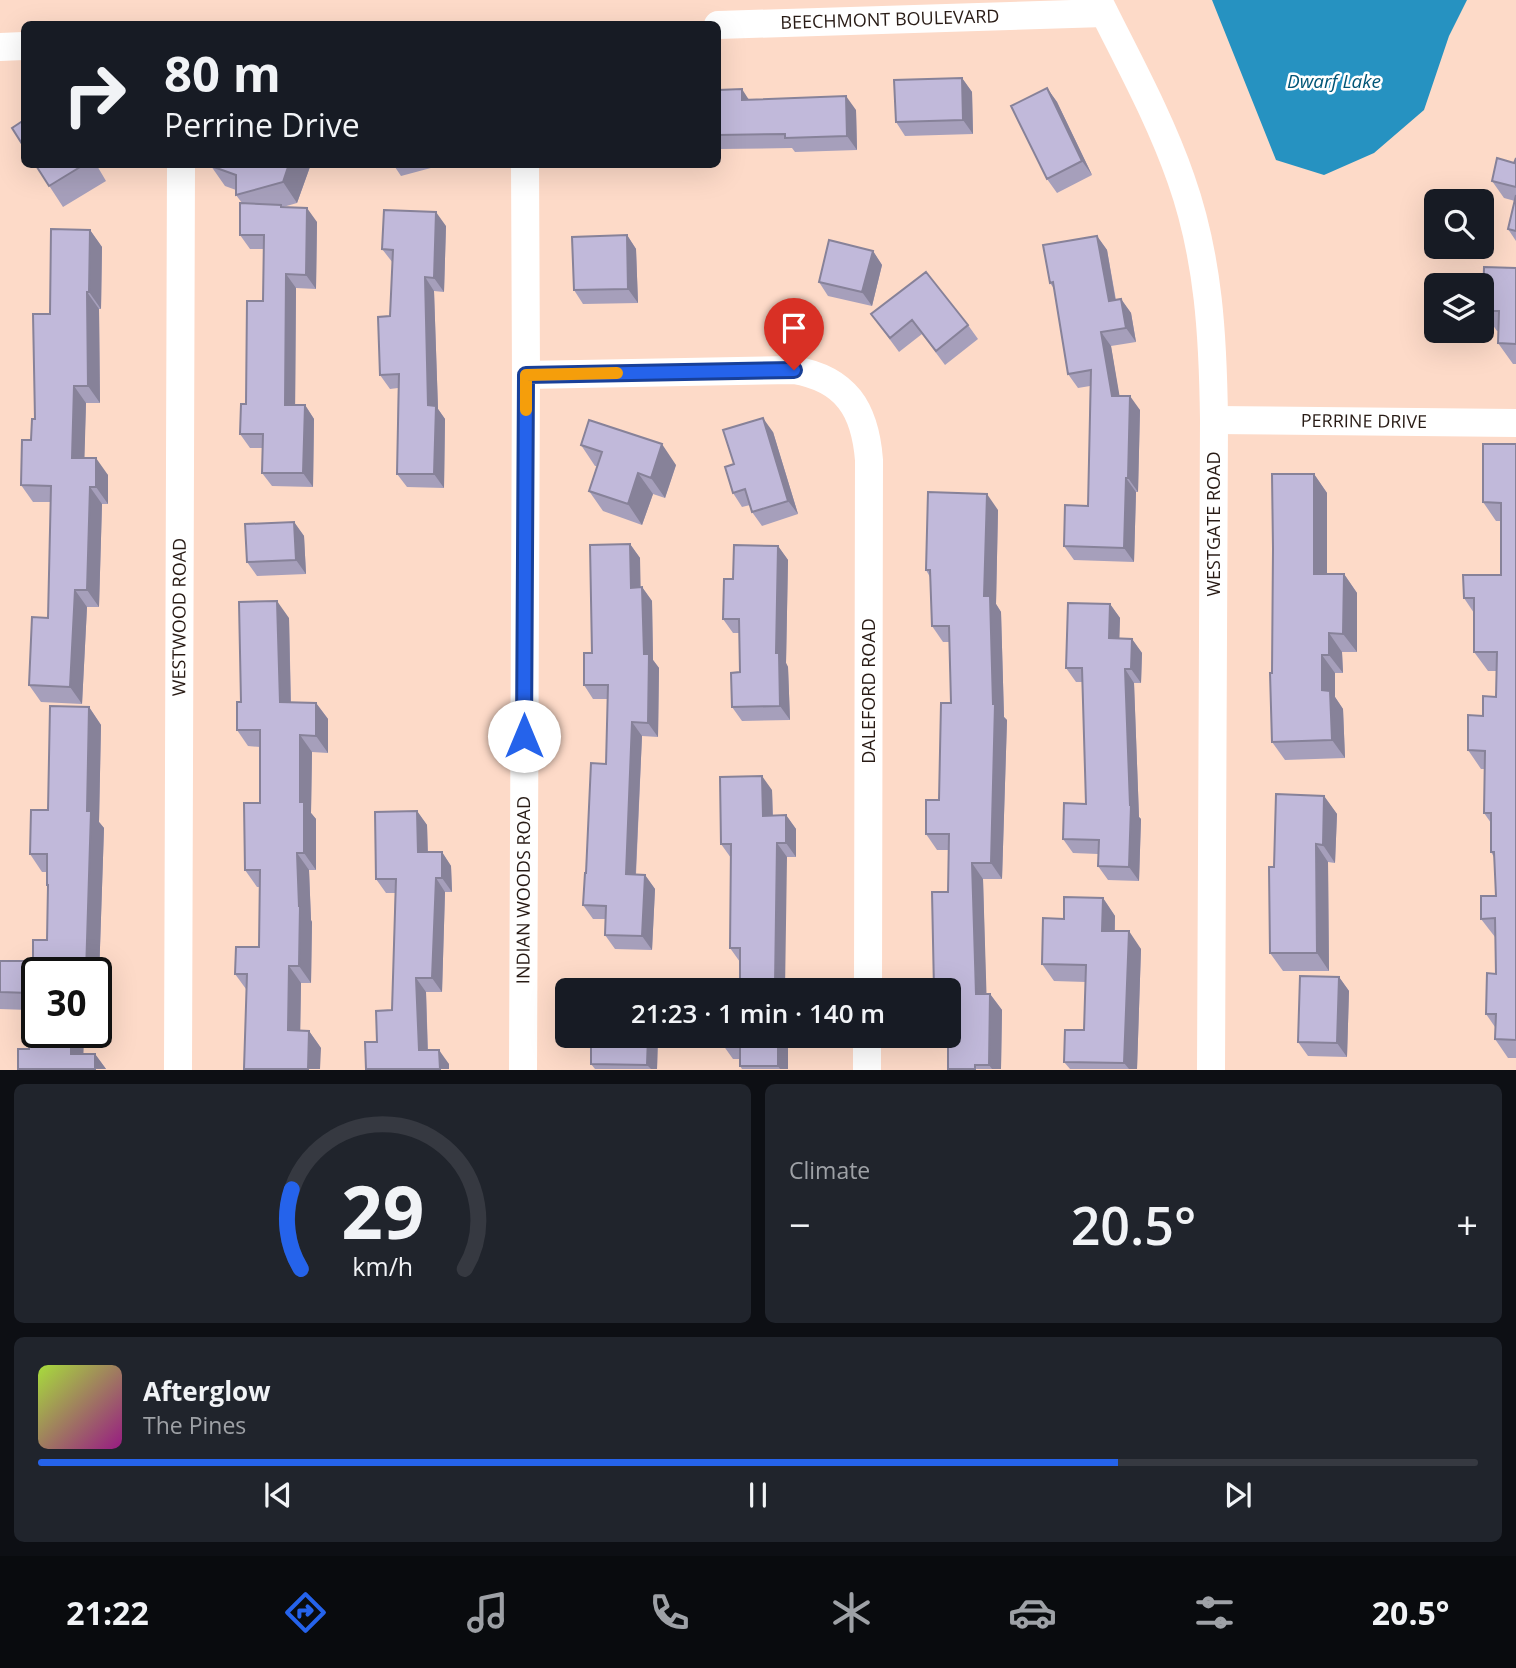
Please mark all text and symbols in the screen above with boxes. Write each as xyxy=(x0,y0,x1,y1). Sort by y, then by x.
street label: BEECHMONT BOULEVARD xyxy=(780,3,1000,34)
text: 80 m xyxy=(164,40,281,106)
icon: right xyxy=(49,49,140,140)
water label: Dwarf Lake xyxy=(1287,68,1381,94)
text: Perrine Drive xyxy=(164,103,360,146)
map controls xyxy=(1424,189,1494,343)
button: search xyxy=(1424,189,1494,259)
button: layers xyxy=(1424,273,1494,343)
pin xyxy=(764,298,824,370)
icon: arrive xyxy=(775,309,813,347)
street label: PERRINE DRIVE xyxy=(1301,408,1427,433)
street label: WESTGATE ROAD xyxy=(1201,451,1225,597)
street label: WESTWOOD ROAD xyxy=(166,538,191,696)
street label: DALEFORD ROAD xyxy=(856,618,880,764)
position arrow xyxy=(487,699,561,773)
street label: INDIAN WOODS ROAD xyxy=(510,796,535,984)
speed limit sign: 30 xyxy=(21,957,112,1048)
text: 21:23 · 1 min · 140 m xyxy=(631,995,885,1031)
text: Climate xyxy=(789,1154,870,1186)
text: 29 xyxy=(341,1162,424,1261)
text: 20.5° xyxy=(1071,1189,1196,1260)
text: − xyxy=(789,1198,811,1250)
text: + xyxy=(1456,1198,1478,1250)
text: km/h xyxy=(352,1249,413,1283)
text: Afterglow xyxy=(143,1373,270,1409)
text: The Pines xyxy=(143,1409,246,1441)
icon: previous xyxy=(259,1476,297,1514)
icon: pause xyxy=(739,1476,777,1514)
icon: next xyxy=(1219,1476,1257,1514)
icon: directions xyxy=(281,1588,330,1637)
icon: music xyxy=(463,1588,512,1637)
icon: phone xyxy=(645,1588,694,1637)
icon: climate xyxy=(827,1588,876,1637)
icon: car xyxy=(1008,1588,1057,1637)
icon: filters xyxy=(1190,1588,1239,1637)
text: 21:22 xyxy=(66,1591,149,1634)
text: 20.5° xyxy=(1372,1591,1450,1634)

